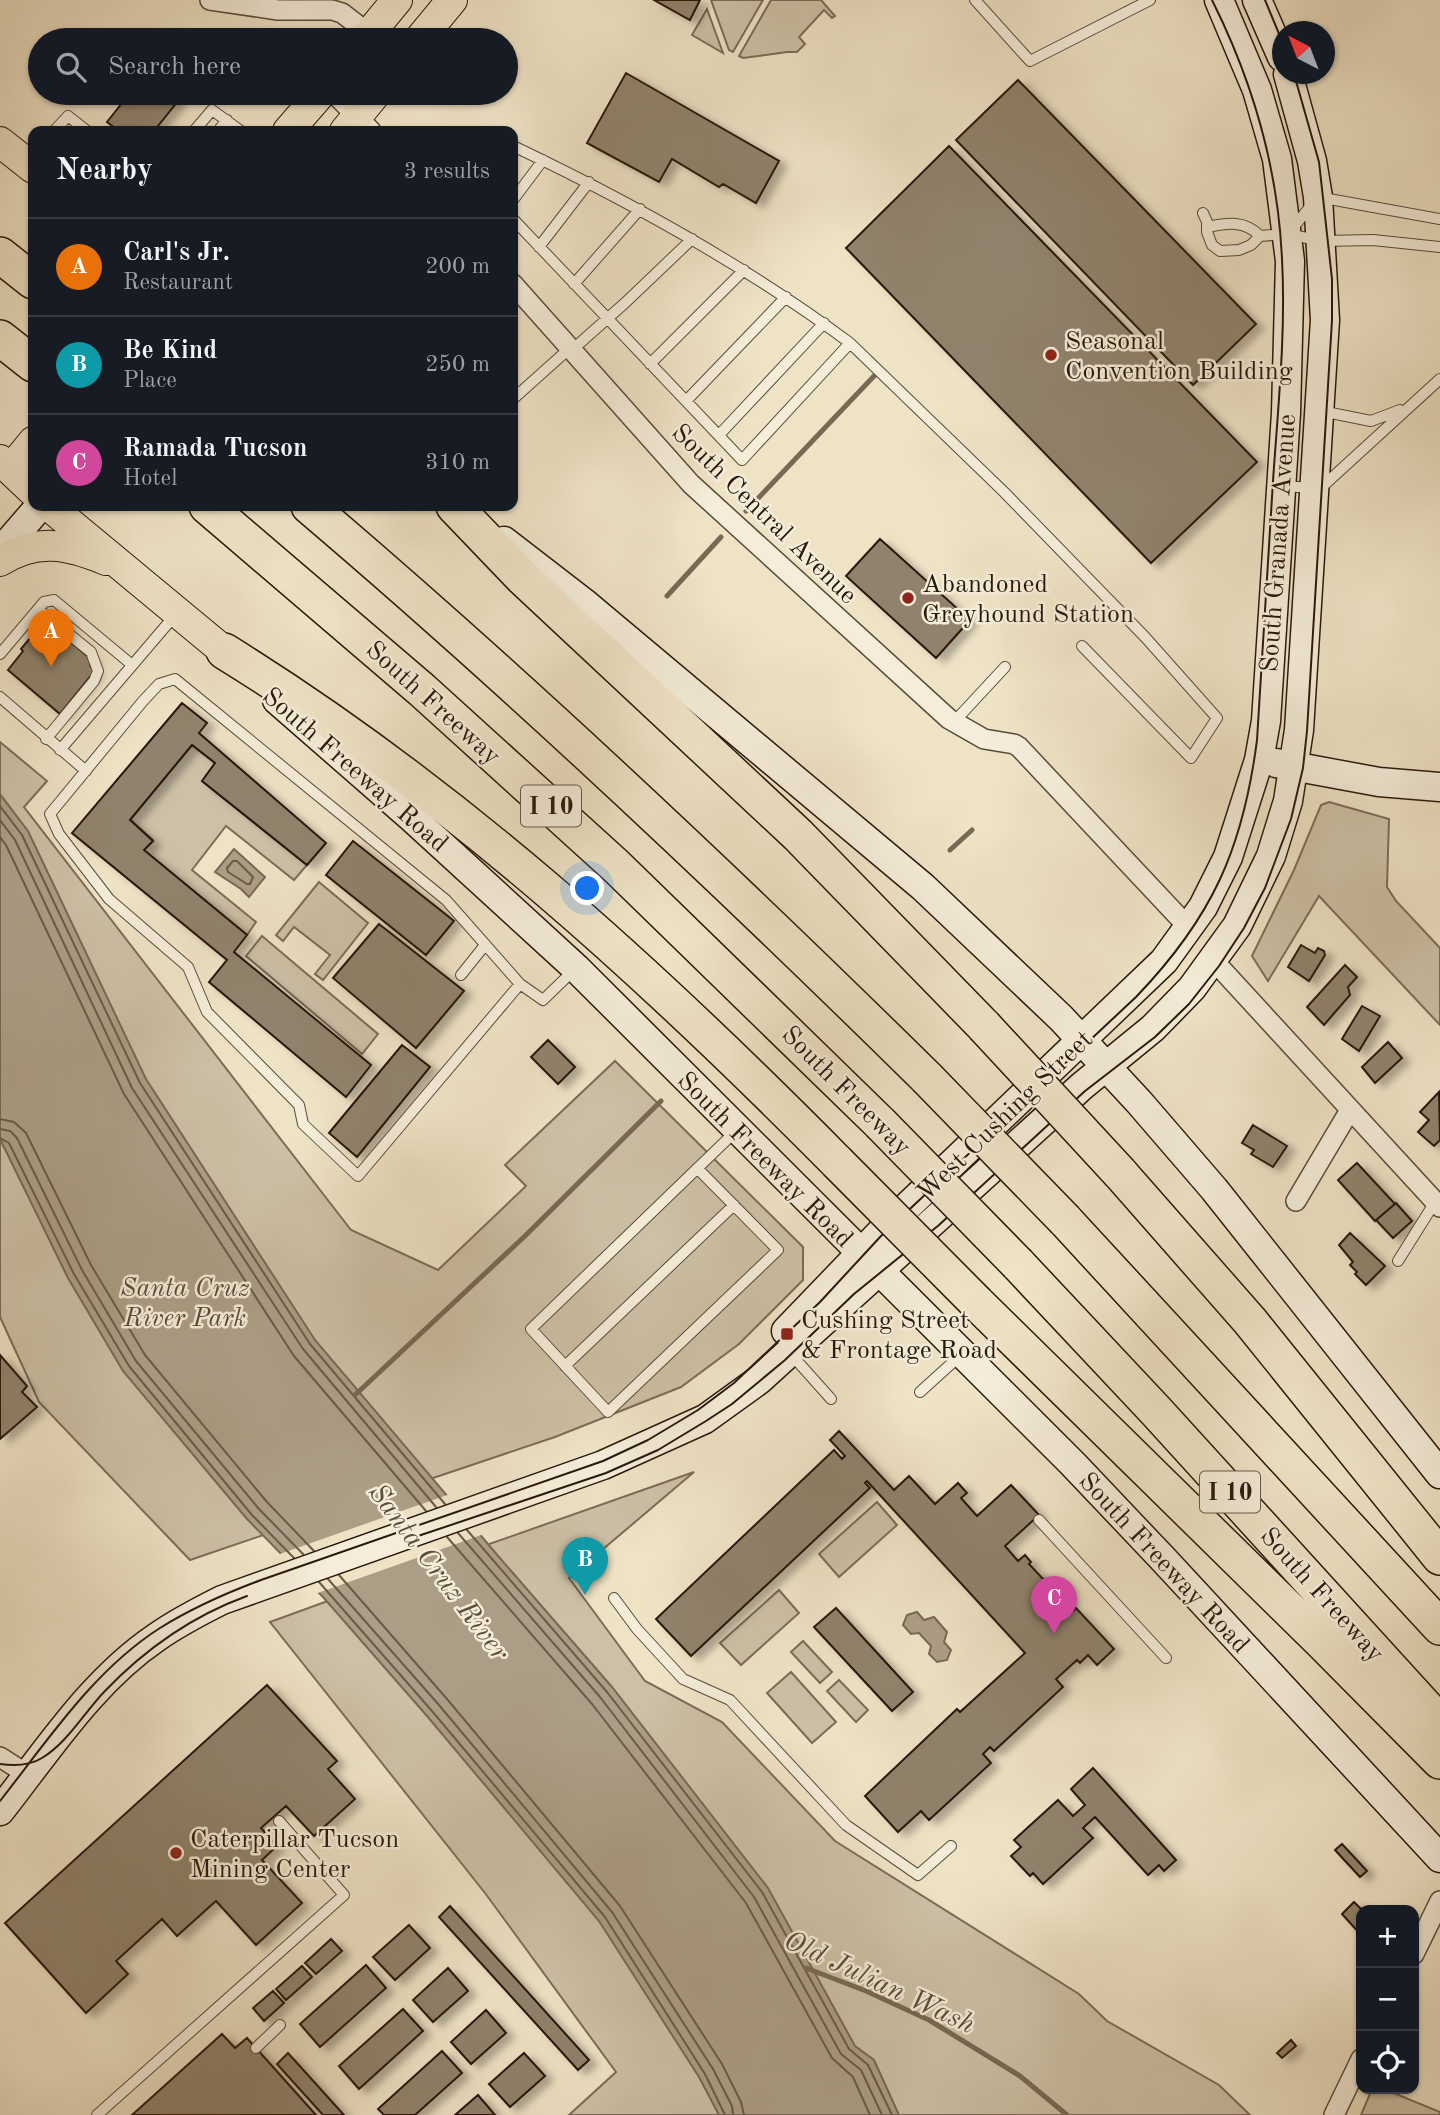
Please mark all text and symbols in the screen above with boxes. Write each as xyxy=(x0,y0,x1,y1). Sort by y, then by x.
north arrow xyxy=(1272,21,1335,84)
search box xyxy=(28,28,518,105)
icon: search xyxy=(52,48,90,86)
text: Search here xyxy=(108,54,241,80)
text: Nearby xyxy=(56,156,153,186)
text: 3 results xyxy=(404,160,490,183)
text: Carl's Jr. xyxy=(123,240,230,266)
text: A xyxy=(70,255,88,278)
text: 200 m xyxy=(425,255,490,278)
text: Restaurant xyxy=(123,271,233,294)
place label: Seasonal Convention Building xyxy=(1065,329,1293,385)
text: Be Kind xyxy=(123,338,217,364)
marker: Seasonal Convention Building xyxy=(1043,347,1059,363)
text: B xyxy=(71,353,87,376)
text: 250 m xyxy=(425,353,490,376)
text: Place xyxy=(123,369,177,392)
street label: South Granada Avenue xyxy=(1257,413,1301,673)
street label: South Central Avenue xyxy=(666,420,861,609)
text: Ramada Tucson xyxy=(123,436,308,462)
text: C xyxy=(71,451,87,474)
text: 310 m xyxy=(425,451,490,474)
text: Hotel xyxy=(123,467,177,490)
place label: Abandoned Greyhound Station xyxy=(922,572,1134,628)
marker: Abandoned Greyhound Station xyxy=(900,590,916,606)
pin: A xyxy=(28,609,74,667)
street label: South Freeway xyxy=(360,637,505,771)
street label: South Freeway Road xyxy=(257,683,452,858)
road number: I 10 xyxy=(521,786,581,826)
your location xyxy=(570,871,604,905)
street label: South Freeway xyxy=(776,1022,915,1161)
street label: West Cushing Street xyxy=(913,1026,1098,1207)
street label: South Freeway Road xyxy=(672,1068,857,1253)
park label: Santa Cruz River Park xyxy=(120,1276,250,1332)
place label: Cushing Street & Frontage Road xyxy=(801,1308,997,1364)
marker: Cushing Street & Frontage Road xyxy=(779,1326,795,1342)
street label: South Freeway Road xyxy=(1073,1468,1254,1659)
road number: I 10 xyxy=(1200,1472,1260,1512)
water label: Santa Cruz River xyxy=(362,1479,514,1667)
street label: South Freeway xyxy=(1255,1523,1389,1668)
pin: B xyxy=(562,1537,608,1595)
pin: C xyxy=(1031,1576,1077,1634)
place label: Caterpillar Tucson Mining Center xyxy=(190,1827,399,1883)
marker: Caterpillar Tucson Mining Center xyxy=(168,1845,184,1861)
map controls xyxy=(1356,1905,1419,2094)
button: + xyxy=(1356,1905,1419,1968)
water label: Old Julian Wash xyxy=(779,1927,979,2040)
button: − xyxy=(1356,1968,1419,2031)
button: locate xyxy=(1356,2031,1419,2094)

